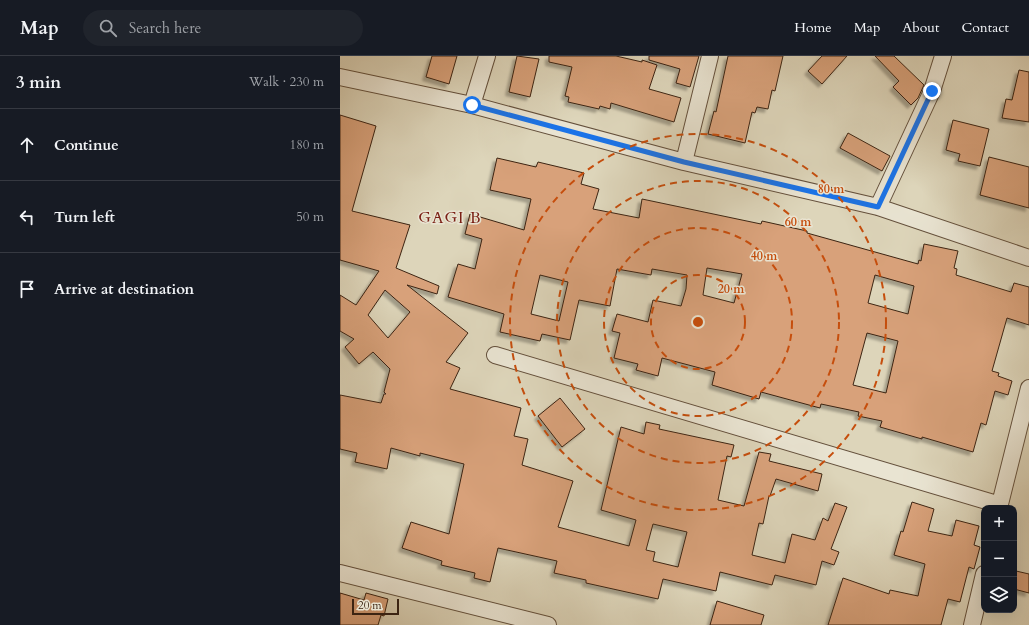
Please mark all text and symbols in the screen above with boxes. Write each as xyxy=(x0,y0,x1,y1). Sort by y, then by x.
search box xyxy=(83,10,363,46)
text: Map xyxy=(20,15,59,41)
icon: search xyxy=(97,17,119,39)
text: Search here xyxy=(129,18,201,38)
text: Home xyxy=(794,18,832,37)
text: Map xyxy=(854,18,880,37)
text: About xyxy=(902,18,939,37)
text: Contact xyxy=(961,18,1009,37)
text: 3 min xyxy=(16,71,61,94)
text: Walk · 230 m xyxy=(249,73,324,91)
route end xyxy=(923,82,941,100)
route start xyxy=(463,96,481,114)
icon: ahead xyxy=(16,134,38,156)
text: Continue xyxy=(54,135,119,155)
text: 180 m xyxy=(290,136,324,154)
text: 80 m xyxy=(818,181,845,197)
icon: left xyxy=(16,206,38,228)
text: Turn left xyxy=(54,207,115,227)
district label: GAGI B xyxy=(418,207,482,229)
text: 50 m xyxy=(296,208,324,226)
text: 60 m xyxy=(785,214,812,230)
text: 40 m xyxy=(751,248,778,264)
icon: arrive xyxy=(16,278,38,300)
text: Arrive at destination xyxy=(54,279,194,299)
text: 20 m xyxy=(718,281,745,297)
centre of rings xyxy=(691,315,705,329)
map controls xyxy=(981,505,1017,613)
button: + xyxy=(981,505,1017,541)
button: − xyxy=(981,541,1017,577)
button: layers xyxy=(981,577,1017,613)
scale bar xyxy=(352,597,399,616)
text: 20 m xyxy=(358,598,382,613)

